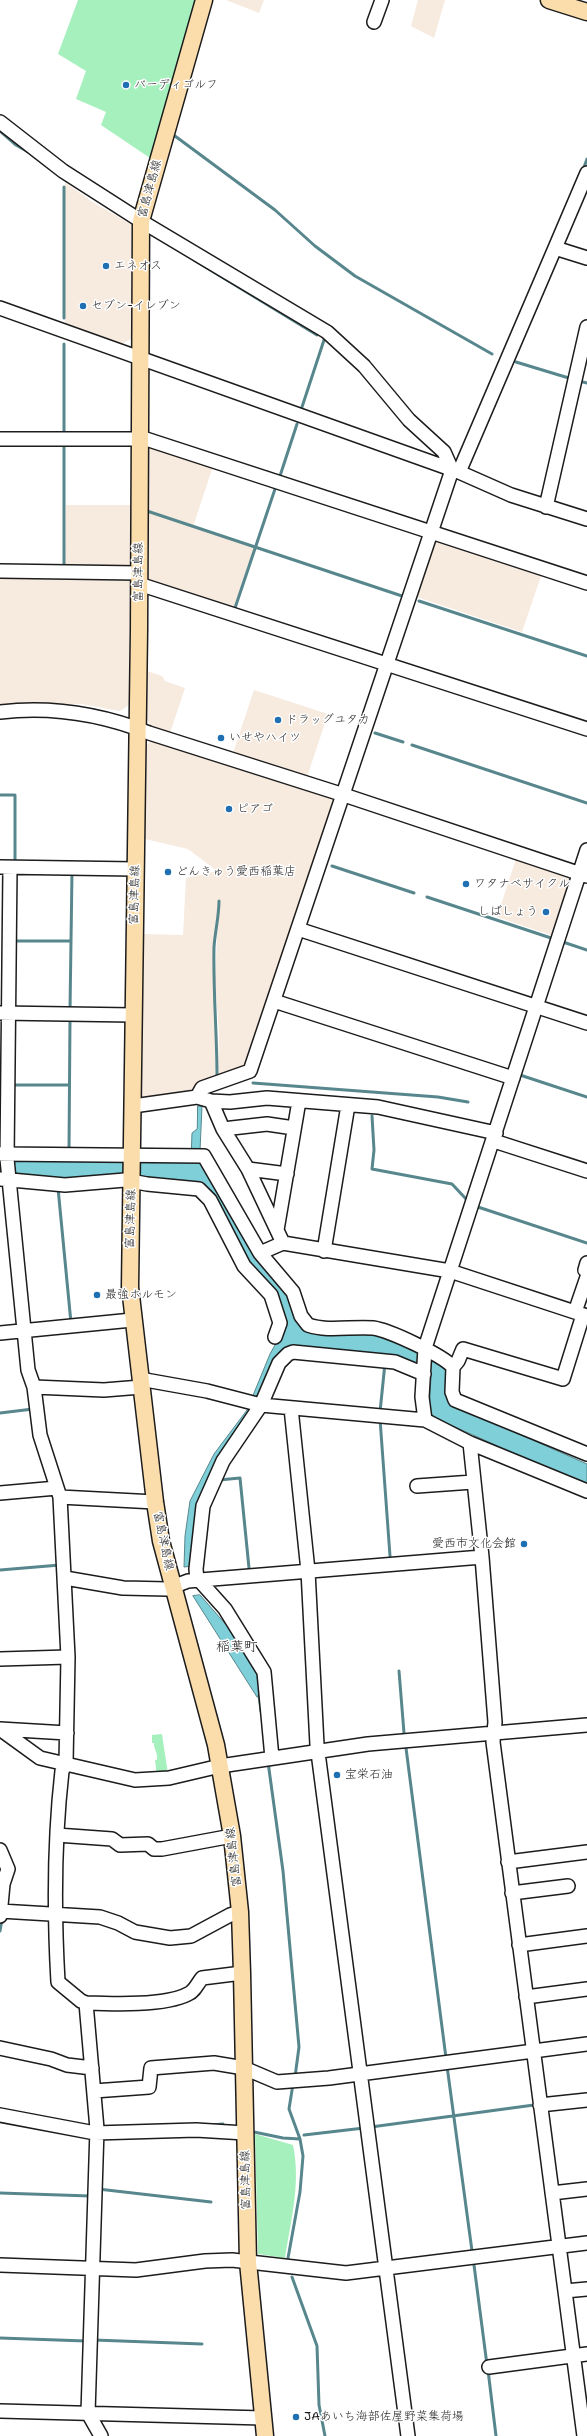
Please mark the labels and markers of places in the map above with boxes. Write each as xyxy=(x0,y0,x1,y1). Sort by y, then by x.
place label: バーディゴルフ xyxy=(134,78,218,92)
marker: バーディゴルフ xyxy=(121,80,131,90)
place label: エネオス xyxy=(114,259,162,273)
marker: エネオス xyxy=(101,261,111,271)
place label: セブン-イレブン xyxy=(91,299,181,313)
marker: セブン-イレブン xyxy=(78,301,88,311)
place label: ドラッグユタカ xyxy=(286,713,370,727)
marker: ドラッグユタカ xyxy=(273,715,283,725)
place label: いせやハイツ xyxy=(229,731,301,745)
marker: いせやハイツ xyxy=(216,733,226,743)
place label: ピアゴ xyxy=(237,802,273,816)
marker: ピアゴ xyxy=(224,804,234,814)
place label: どんきゅう愛西稲葉店 xyxy=(176,865,296,879)
marker: どんきゅう愛西稲葉店 xyxy=(163,867,173,877)
place label: ワタナベサイクル xyxy=(474,877,570,891)
marker: ワタナベサイクル xyxy=(461,879,471,889)
place label: しばしょう xyxy=(478,905,538,919)
marker: しばしょう xyxy=(541,907,551,917)
place label: 最強ホルモン xyxy=(105,1288,177,1302)
marker: 最強ホルモン xyxy=(92,1290,102,1300)
place label: 愛西市文化会館 xyxy=(432,1537,516,1551)
marker: 愛西市文化会館 xyxy=(519,1539,529,1549)
place label: 宝栄石油 xyxy=(345,1768,393,1782)
marker: 宝栄石油 xyxy=(332,1770,342,1780)
place label: JAあいち海部佐屋野菜集荷場 xyxy=(304,2410,464,2424)
marker: JAあいち海部佐屋野菜集荷場 xyxy=(291,2412,301,2422)

